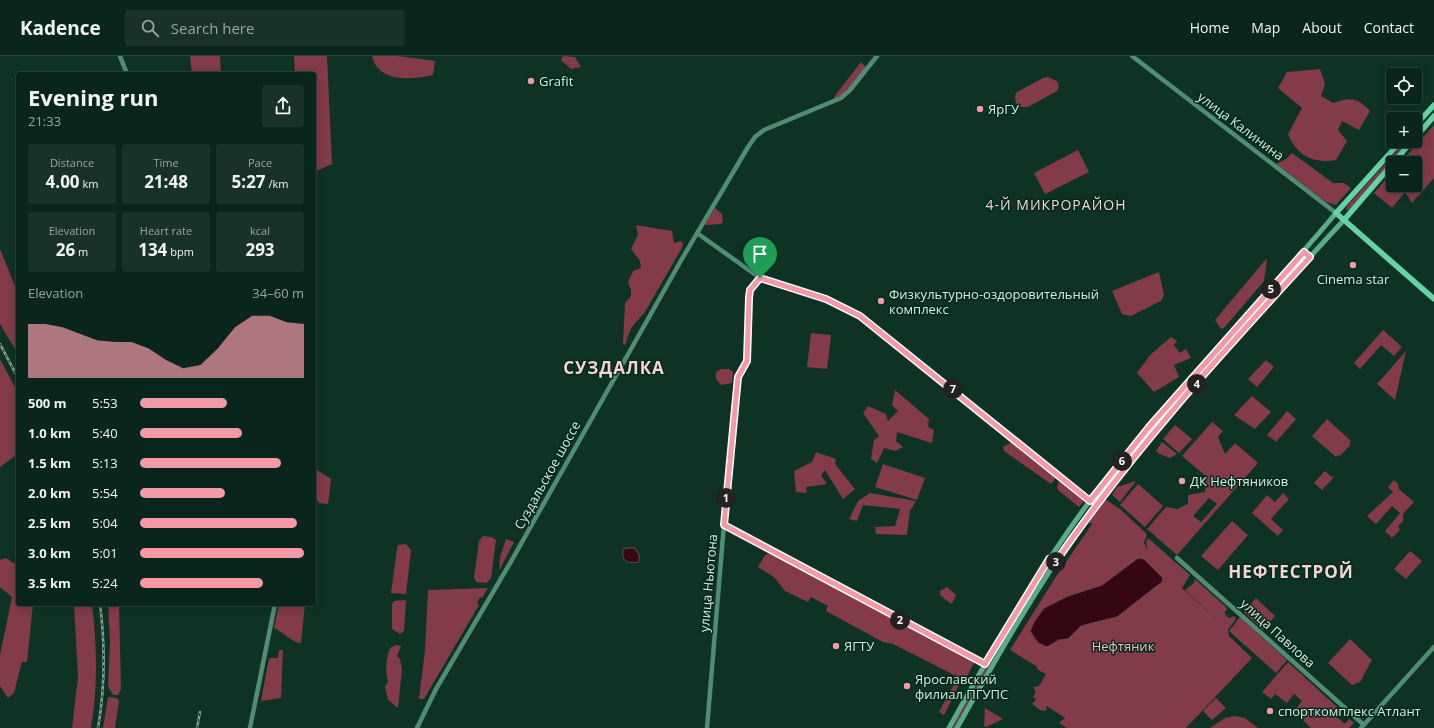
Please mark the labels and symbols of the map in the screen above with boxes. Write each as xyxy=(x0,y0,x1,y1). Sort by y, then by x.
place label: Grafit xyxy=(539,72,574,90)
marker: Grafit xyxy=(526,76,536,86)
street label: улица Калинина xyxy=(1194,88,1288,164)
place label: ЯрГУ xyxy=(988,100,1020,118)
marker: ЯрГУ xyxy=(975,104,985,114)
district label: 4-Й МИКРОРАЙОН xyxy=(986,195,1126,214)
pin xyxy=(743,237,777,278)
marker: Cinema star xyxy=(1348,260,1358,270)
place label: Cinema star xyxy=(1317,270,1390,288)
pin: 5 xyxy=(1261,279,1281,299)
place label: Физкультурно-оздоровительный комплекс xyxy=(889,285,1099,318)
marker: Физкультурно-оздоровительный комплекс xyxy=(876,296,886,306)
district label: СУЗДАЛКА xyxy=(563,356,665,379)
pin: 4 xyxy=(1187,374,1207,394)
pin: 7 xyxy=(943,379,963,399)
street label: Суздальское шоссе xyxy=(510,418,584,532)
pin: 6 xyxy=(1112,451,1132,471)
place label: ДК Нефтяников xyxy=(1190,472,1288,490)
marker: ДК Нефтяников xyxy=(1177,476,1187,486)
pin: 1 xyxy=(716,488,736,508)
street label: улица Ньютона xyxy=(695,533,721,633)
pin: 3 xyxy=(1046,552,1066,572)
district label: НЕФТЕСТРОЙ xyxy=(1228,560,1354,583)
street label: улица Павлова xyxy=(1237,595,1319,671)
pin: 2 xyxy=(890,610,910,630)
place label: ЯГТУ xyxy=(844,637,875,655)
park label: Нефтяник xyxy=(1092,637,1155,655)
marker: ЯГТУ xyxy=(831,641,841,651)
place label: Ярославский филиал ПГУПС xyxy=(915,670,1008,703)
marker: Ярославский филиал ПГУПС xyxy=(902,681,912,691)
place label: спорткомплекс Атлант xyxy=(1278,702,1421,720)
marker: спорткомплекс Атлант xyxy=(1265,706,1275,716)

